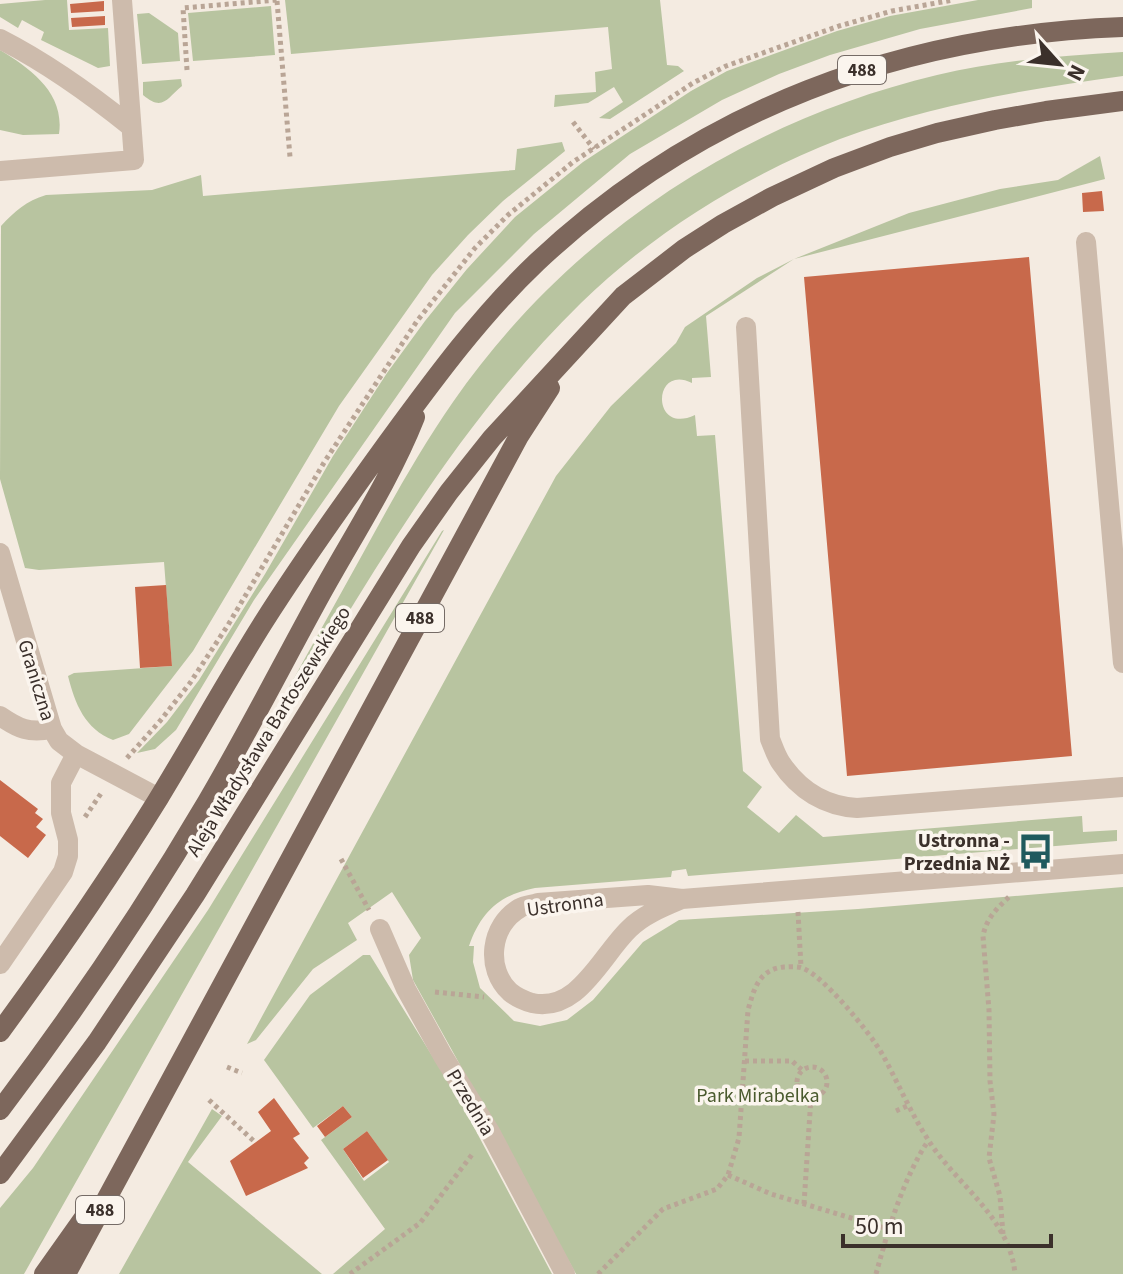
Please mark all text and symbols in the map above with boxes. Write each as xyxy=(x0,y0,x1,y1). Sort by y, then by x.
north arrow xyxy=(1019,24,1099,104)
road number: 488 xyxy=(838,56,886,84)
text: N xyxy=(1058,59,1094,86)
street label: Aleja Władysława Bartoszewskiego xyxy=(180,601,358,862)
road number: 488 xyxy=(396,604,444,632)
street label: Graniczna xyxy=(10,636,62,724)
place label: Ustronna - Przednia NŻ xyxy=(904,827,1010,878)
bus stop icon: Ustronna - Przednia NŻ xyxy=(1017,832,1055,870)
street label: Ustronna xyxy=(525,886,605,924)
street label: Przednia xyxy=(439,1064,501,1141)
park label: Park Mirabelka xyxy=(696,1082,820,1110)
road number: 488 xyxy=(76,1196,124,1224)
scale bar xyxy=(843,1198,1051,1248)
text: 50 m xyxy=(855,1209,904,1244)

